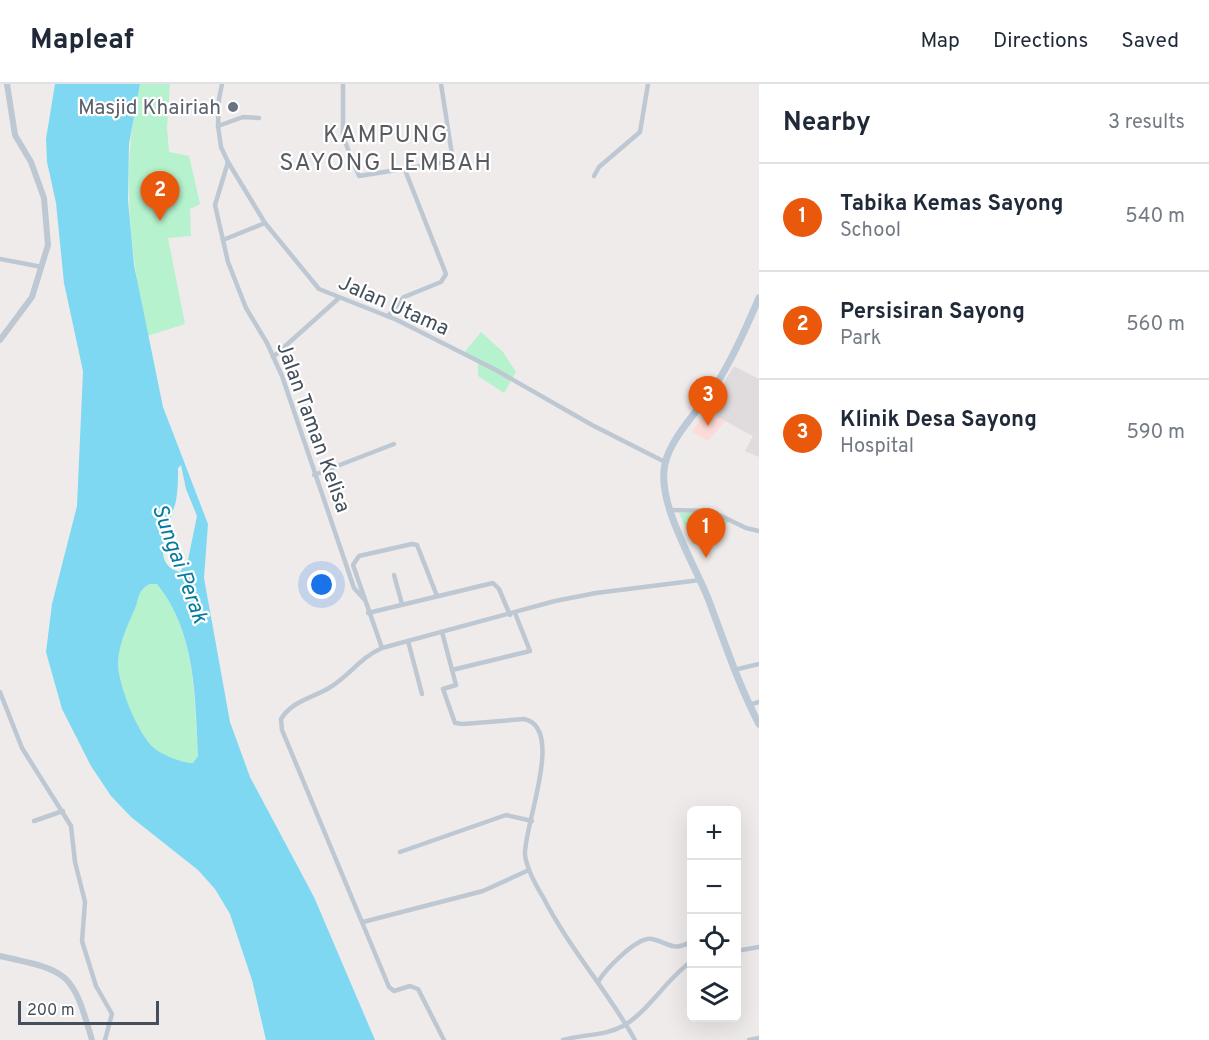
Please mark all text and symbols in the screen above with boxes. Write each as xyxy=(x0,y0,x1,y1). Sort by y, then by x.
text: Mapleaf xyxy=(30,23,134,59)
text: Map xyxy=(920,28,960,55)
text: Directions xyxy=(993,28,1088,55)
text: Saved xyxy=(1121,28,1179,55)
place label: Masjid Khairiah xyxy=(78,95,221,122)
marker: Masjid Khairiah xyxy=(226,100,240,114)
text: Nearby xyxy=(783,107,871,140)
text: 3 results xyxy=(1108,110,1185,136)
district label: KAMPUNG SAYONG LEMBAH xyxy=(279,121,493,179)
pin: 2 xyxy=(140,172,180,221)
text: Tabika Kemas Sayong xyxy=(840,191,1064,218)
text: 1 xyxy=(799,204,807,230)
text: 540 m xyxy=(1125,204,1185,230)
text: School xyxy=(840,218,901,244)
street label: Jalan Utama xyxy=(334,270,453,343)
text: Persisiran Sayong xyxy=(840,299,1025,326)
text: 2 xyxy=(796,312,809,338)
text: 560 m xyxy=(1126,312,1185,338)
text: Park xyxy=(840,326,881,352)
street label: Jalan Taman Kelisa xyxy=(269,339,356,517)
pin: 3 xyxy=(688,376,728,426)
text: Klinik Desa Sayong xyxy=(840,407,1037,434)
text: 3 xyxy=(797,420,809,446)
text: 590 m xyxy=(1127,420,1185,446)
text: Hospital xyxy=(840,434,914,460)
water label: Sungai Perak xyxy=(145,501,213,628)
pin: 1 xyxy=(686,508,726,558)
your location xyxy=(307,570,336,599)
map controls xyxy=(687,806,741,1022)
button: + xyxy=(687,806,741,860)
button: − xyxy=(687,860,741,914)
button: locate xyxy=(687,914,741,968)
button: layers xyxy=(687,968,741,1022)
scale bar xyxy=(18,998,159,1026)
text: 200 m xyxy=(27,1001,75,1021)

